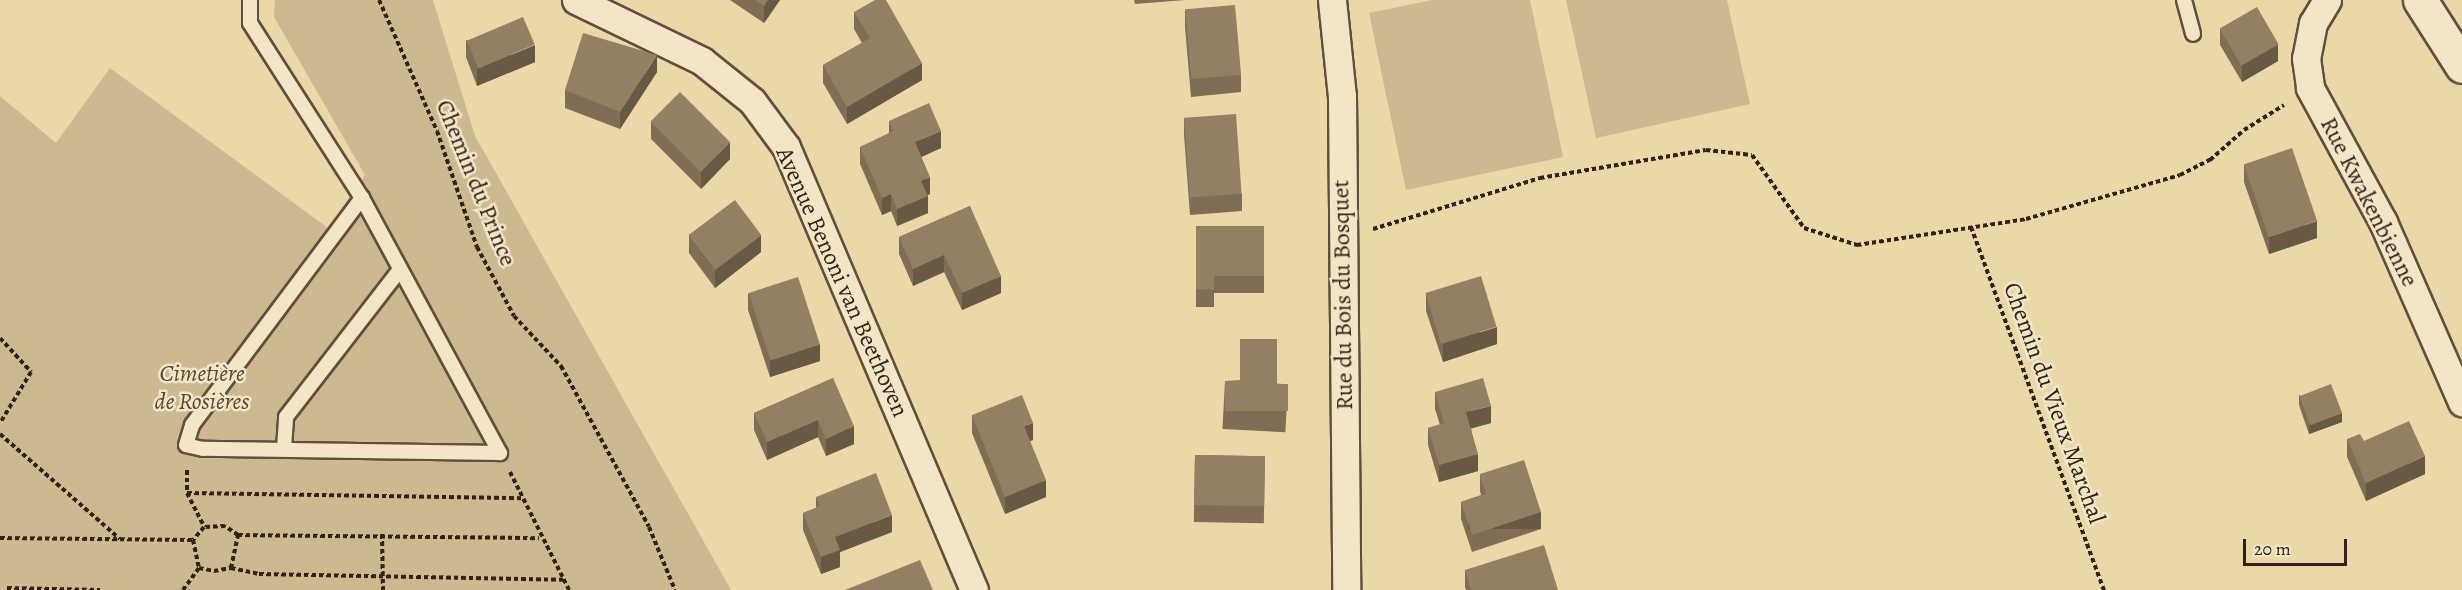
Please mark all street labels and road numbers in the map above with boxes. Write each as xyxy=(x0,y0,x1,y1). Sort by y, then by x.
street label: Chemin du Prince xyxy=(430,96,522,270)
street label: Rue Kwakenbienne xyxy=(2314,112,2424,292)
street label: Avenue Benoni van Beethoven xyxy=(769,143,915,421)
street label: Rue du Bois du Bosquet xyxy=(1327,179,1359,411)
street label: Chemin du Vieux Marchal xyxy=(1997,279,2111,527)

